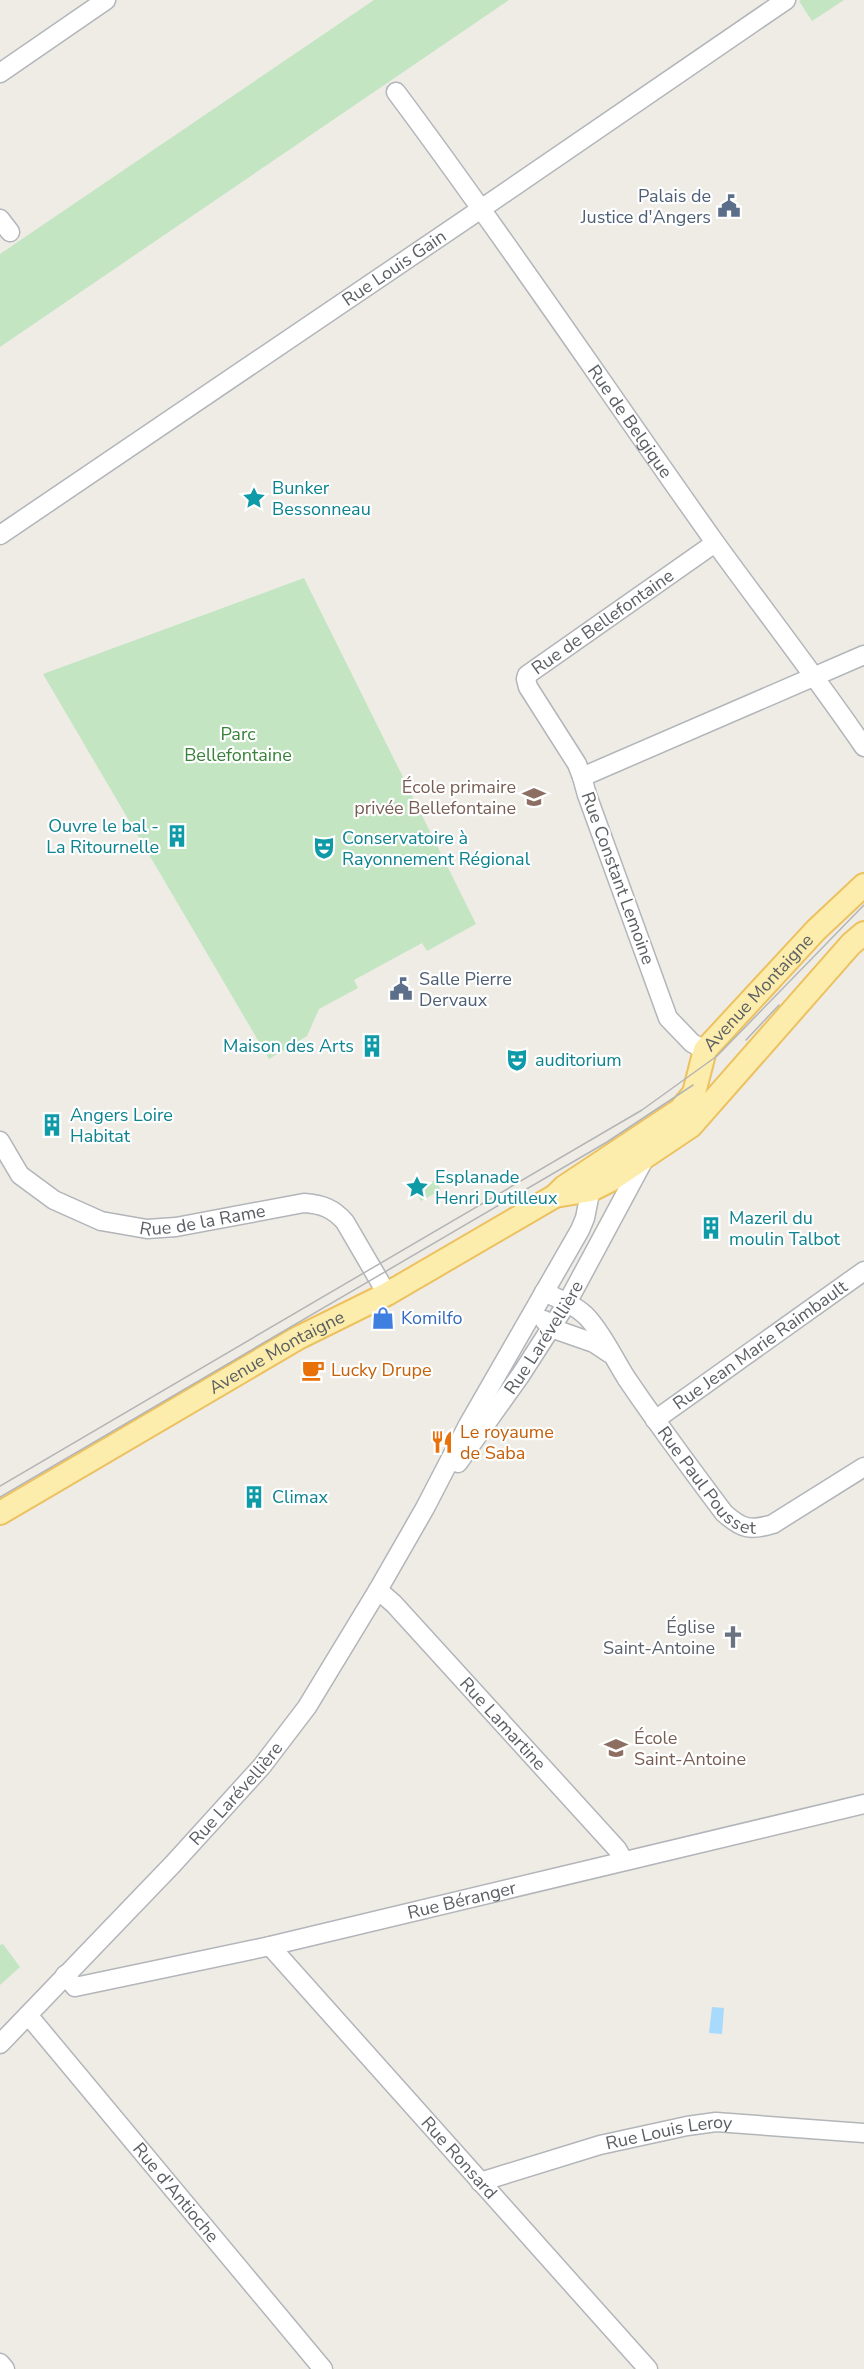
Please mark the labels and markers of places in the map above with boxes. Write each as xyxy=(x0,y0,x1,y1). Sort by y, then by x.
place label: Palais de Justice d'Angers xyxy=(580,184,711,229)
public building icon: Palais de Justice d'Angers xyxy=(716,193,742,219)
place label: Bunker Bessonneau xyxy=(272,476,371,521)
place icon: Bunker Bessonneau xyxy=(241,485,267,511)
place label: École primaire privée Bellefontaine xyxy=(354,775,516,820)
school or university icon: École primaire privée Bellefontaine xyxy=(521,784,547,810)
place label: Ouvre le bal - La Ritournelle xyxy=(46,814,159,859)
building icon: Ouvre le bal - La Ritournelle xyxy=(164,823,190,849)
place label: Conservatoire à Rayonnement Régional xyxy=(342,826,531,871)
theatre icon: Conservatoire à Rayonnement Régional xyxy=(311,835,337,861)
place label: Salle Pierre Dervaux xyxy=(419,967,512,1012)
public building icon: Salle Pierre Dervaux xyxy=(388,976,414,1002)
building icon: Maison des Arts xyxy=(359,1033,385,1059)
place label: Maison des Arts xyxy=(223,1034,354,1058)
theatre icon: auditorium xyxy=(504,1047,530,1073)
place label: auditorium xyxy=(535,1048,622,1072)
place label: Angers Loire Habitat xyxy=(70,1103,173,1148)
building icon: Angers Loire Habitat xyxy=(39,1112,65,1138)
place label: Esplanade Henri Dutilleux xyxy=(435,1165,558,1210)
place icon: Esplanade Henri Dutilleux xyxy=(404,1174,430,1200)
place label: Mazeril du moulin Talbot xyxy=(729,1206,841,1251)
building icon: Mazeril du moulin Talbot xyxy=(698,1215,724,1241)
shop icon: Komilfo xyxy=(370,1305,396,1331)
place label: Komilfo xyxy=(401,1306,463,1330)
cafe icon: Lucky Drupe xyxy=(300,1357,326,1383)
place label: Lucky Drupe xyxy=(331,1358,432,1382)
place label: Le royaume de Saba xyxy=(460,1420,554,1465)
restaurant icon: Le royaume de Saba xyxy=(429,1429,455,1455)
building icon: Climax xyxy=(241,1484,267,1510)
place label: Climax xyxy=(272,1485,329,1509)
place label: Église Saint-Antoine xyxy=(603,1615,715,1660)
church icon: Église Saint-Antoine xyxy=(720,1624,746,1650)
place label: École Saint-Antoine xyxy=(634,1726,746,1771)
school or university icon: École Saint-Antoine xyxy=(603,1735,629,1761)

